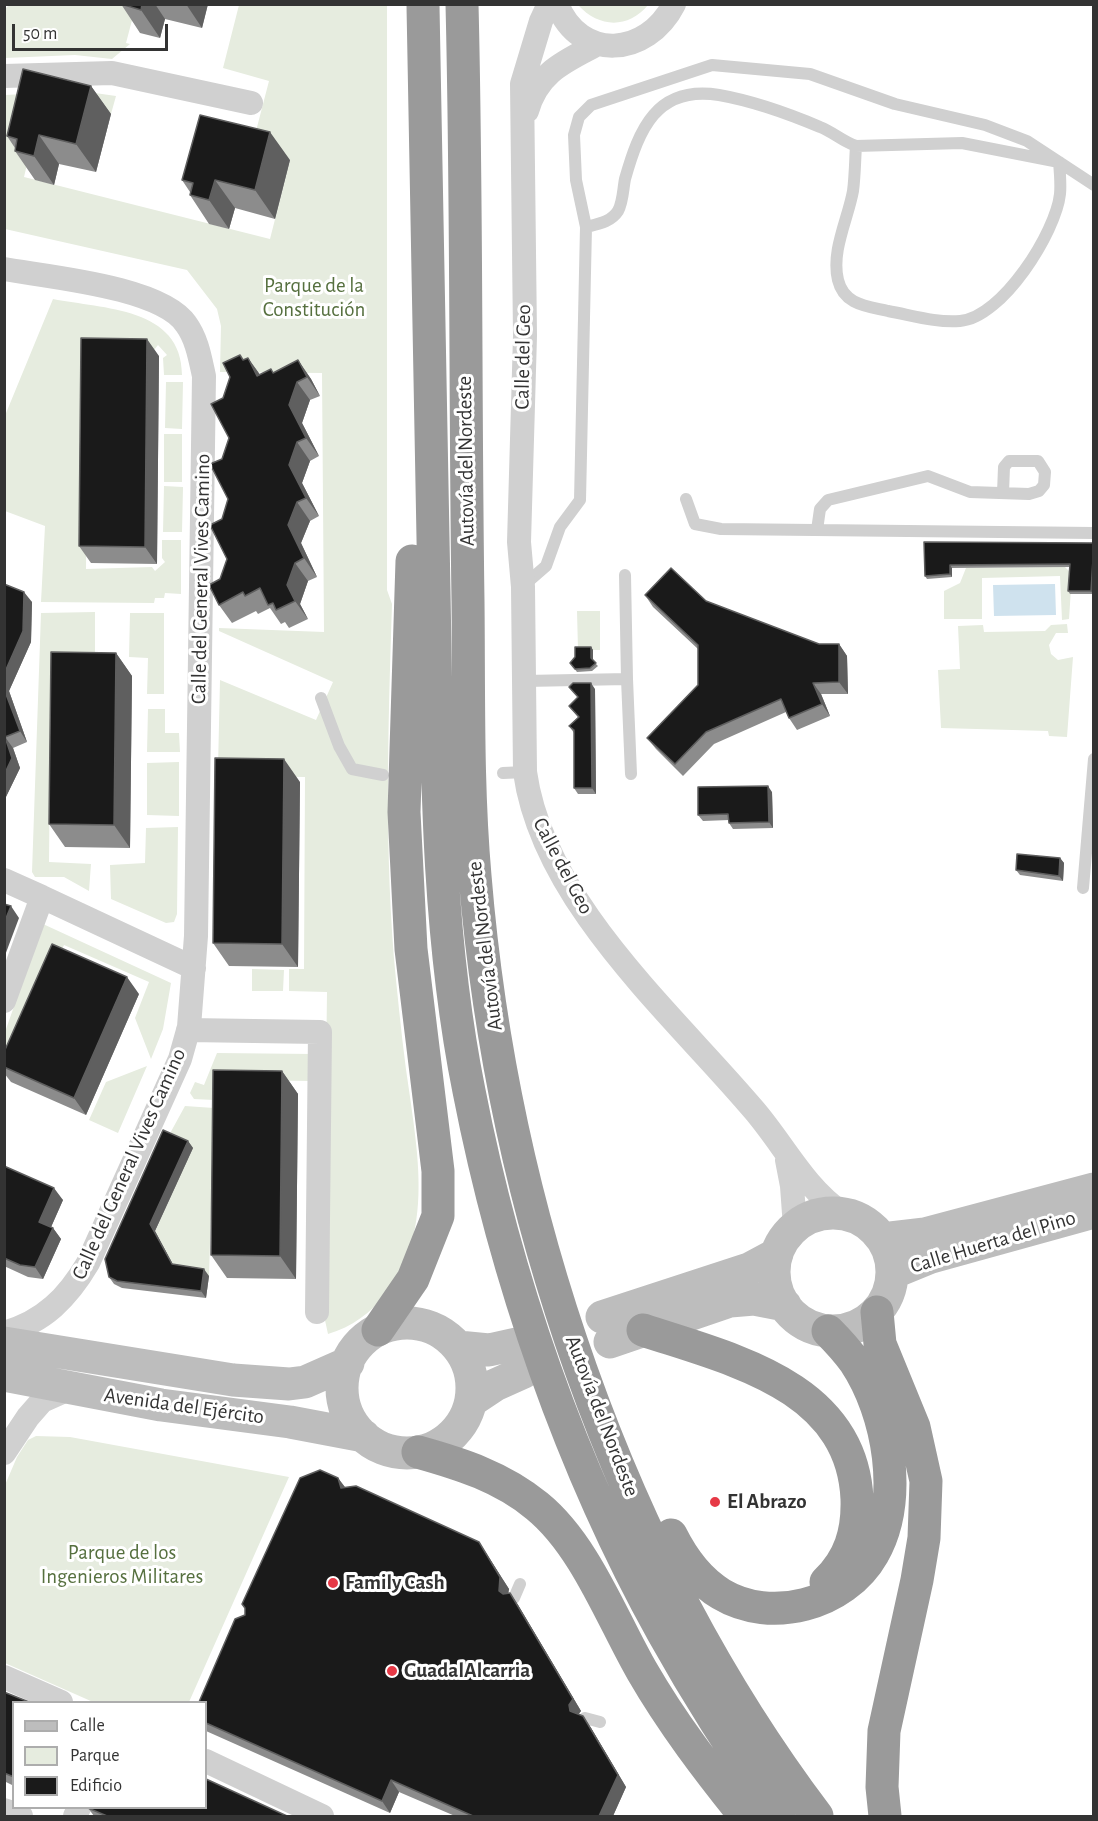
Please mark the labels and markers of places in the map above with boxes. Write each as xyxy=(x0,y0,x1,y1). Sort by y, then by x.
place label: El Abrazo xyxy=(727,1489,807,1515)
marker: El Abrazo xyxy=(708,1495,722,1509)
place label: Family Cash xyxy=(345,1570,445,1596)
marker: Family Cash xyxy=(326,1576,340,1590)
place label: GuadalAlcarria xyxy=(404,1658,530,1684)
marker: GuadalAlcarria xyxy=(385,1664,399,1678)

